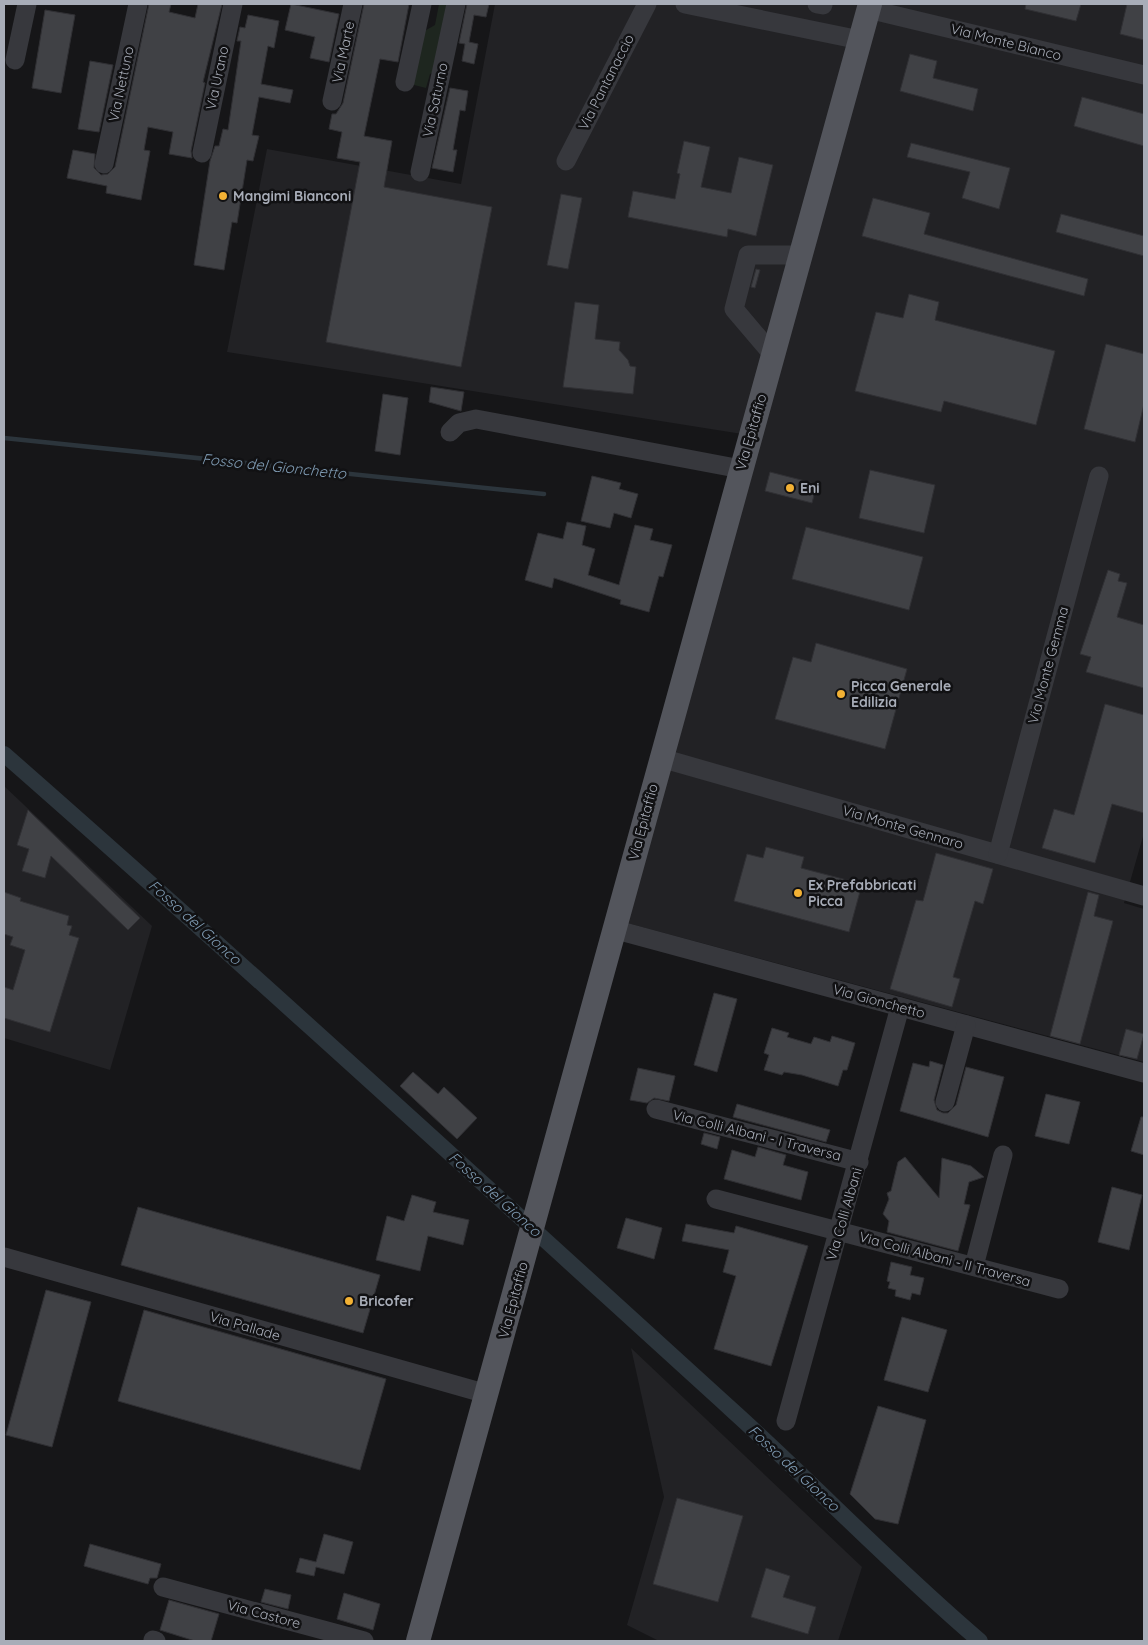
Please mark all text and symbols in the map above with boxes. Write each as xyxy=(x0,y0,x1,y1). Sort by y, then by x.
street label: Via Marte xyxy=(328,19,358,85)
street label: Via Monte Bianco xyxy=(949,20,1063,64)
street label: Via Pantanaccio xyxy=(574,31,638,133)
street label: Via Urano xyxy=(201,44,233,112)
street label: Via Nettuno xyxy=(104,45,138,123)
street label: Via Saturno xyxy=(418,61,452,139)
place label: Mangimi Bianconi xyxy=(233,187,351,205)
marker: Mangimi Bianconi xyxy=(217,190,229,202)
street label: Via Epitaffio xyxy=(731,392,771,472)
water label: Fosso del Gionchetto xyxy=(201,449,348,483)
place label: Eni xyxy=(800,479,820,497)
marker: Eni xyxy=(784,482,796,494)
street label: Via Monte Gemma xyxy=(1024,604,1072,726)
place label: Picca Generale Edilizia xyxy=(851,677,951,711)
marker: Picca Generale Edilizia xyxy=(835,688,847,700)
street label: Via Epitaffio xyxy=(624,782,662,862)
street label: Via Monte Gennaro xyxy=(840,801,966,853)
water label: Fosso del Gionco xyxy=(145,876,246,969)
place label: Ex Prefabbricati Picca xyxy=(808,876,916,910)
marker: Ex Prefabbricati Picca xyxy=(792,887,804,899)
street label: Via Gionchetto xyxy=(831,980,927,1022)
street label: Via Colli Albani - I Traversa xyxy=(671,1105,843,1165)
water label: Fosso del Gionco xyxy=(445,1148,546,1241)
street label: Via Colli Albani xyxy=(822,1165,866,1263)
street label: Via Colli Albani - II Traversa xyxy=(857,1227,1033,1291)
street label: Via Epitaffio xyxy=(494,1260,532,1340)
place label: Bricofer xyxy=(359,1292,414,1310)
marker: Bricofer xyxy=(343,1295,355,1307)
street label: Via Pallade xyxy=(208,1307,282,1345)
water label: Fosso del Gionco xyxy=(744,1421,844,1516)
street label: Via Castore xyxy=(225,1596,303,1632)

